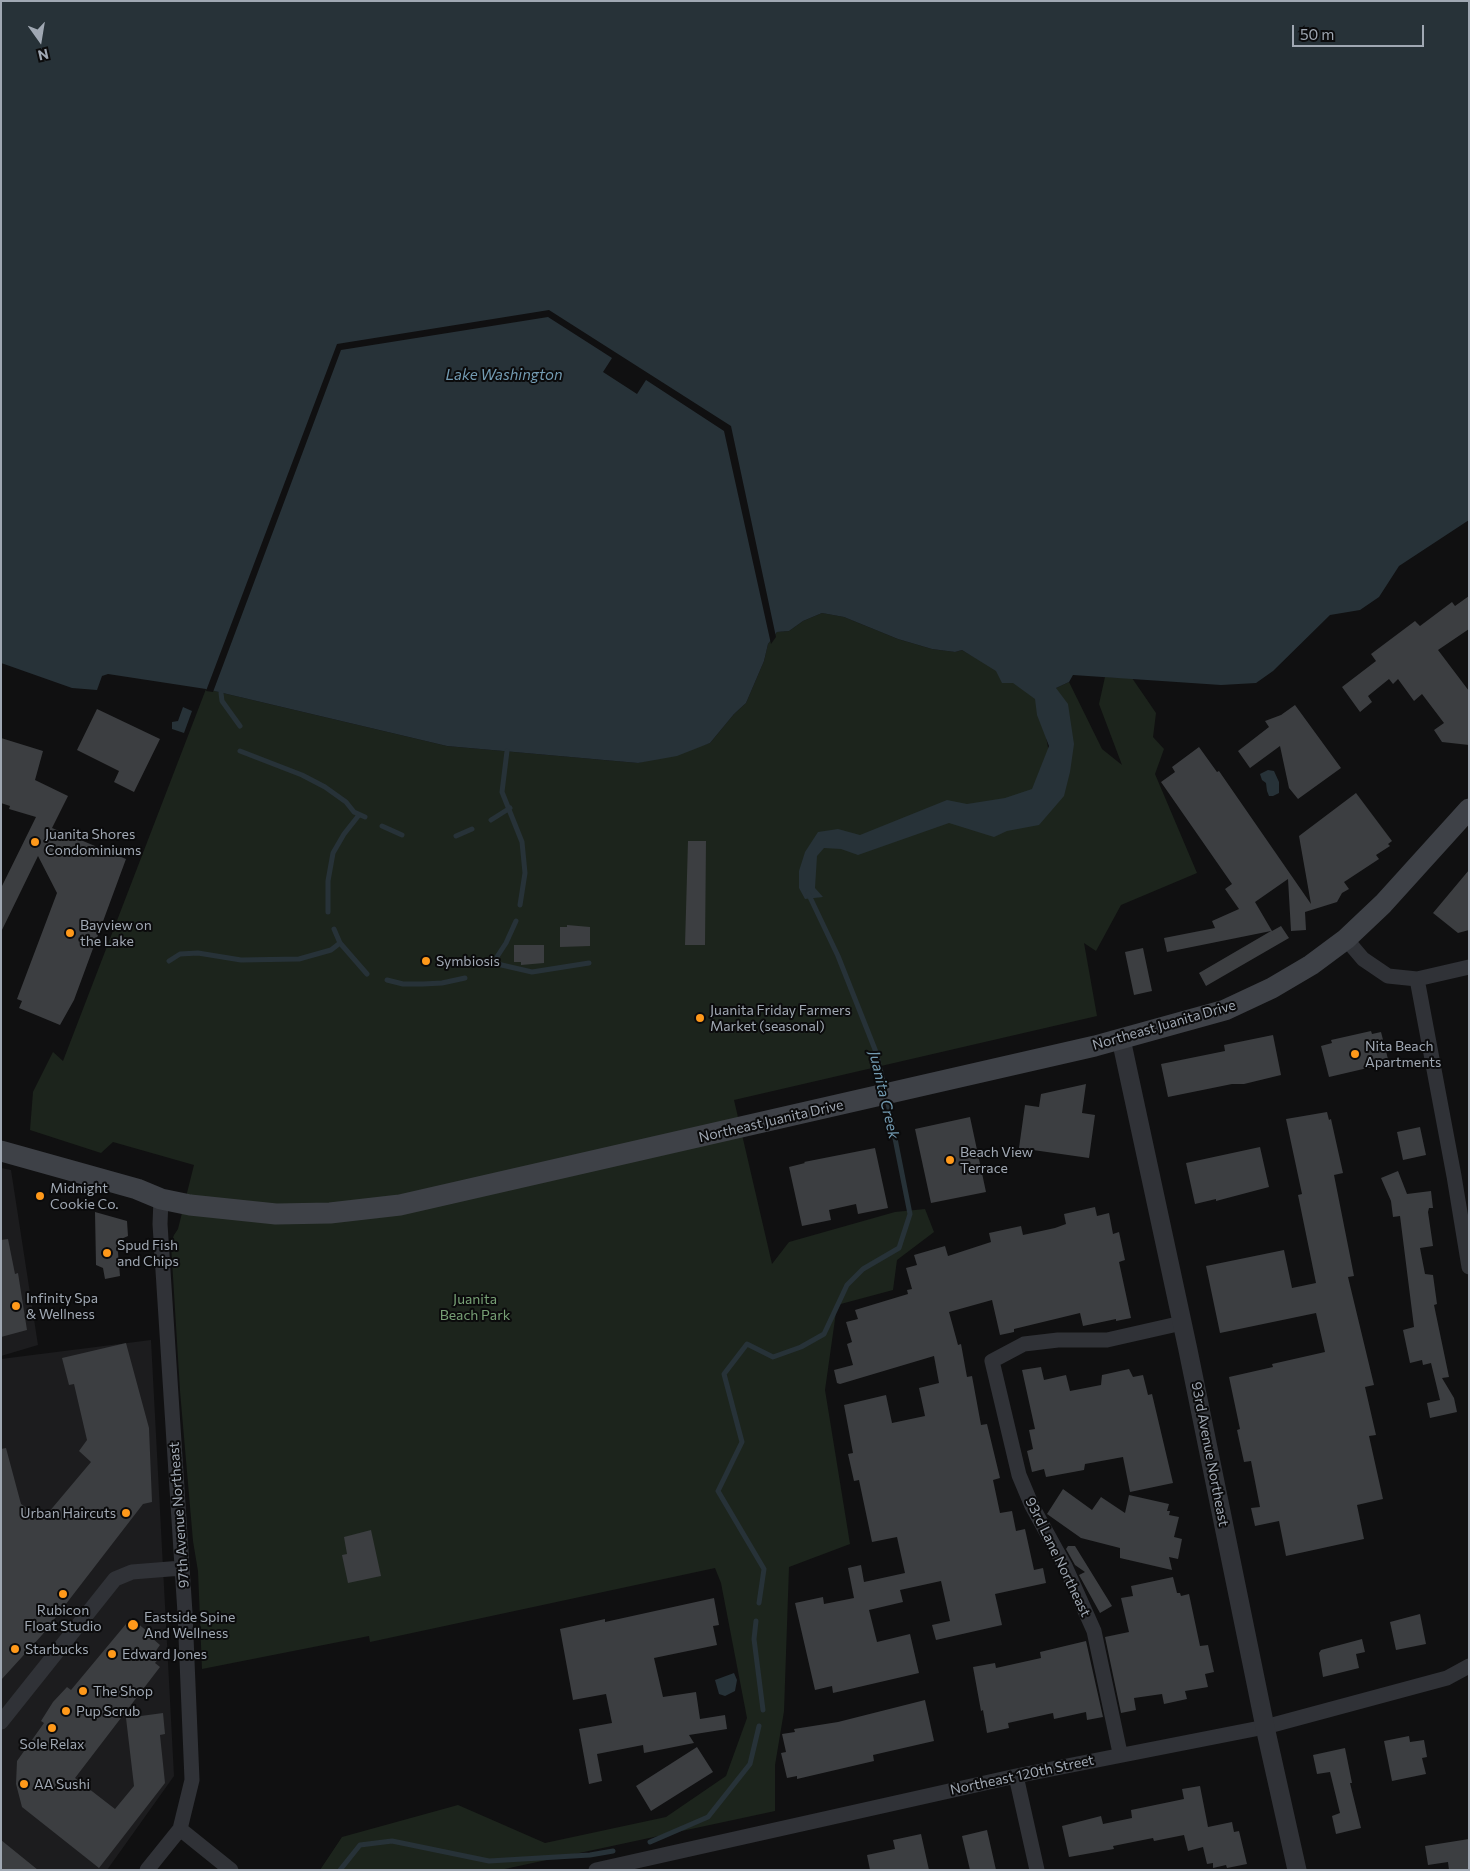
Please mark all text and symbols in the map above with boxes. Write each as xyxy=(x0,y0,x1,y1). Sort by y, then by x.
north arrow xyxy=(15,15,65,65)
scale bar xyxy=(1295,15,1428,47)
text: 50 m xyxy=(1300,25,1334,43)
text: N xyxy=(36,46,51,65)
water label: Lake Washington xyxy=(446,366,562,384)
place label: Juanita Shores Condominiums xyxy=(45,826,141,859)
marker: Juanita Shores Condominiums xyxy=(29,836,41,848)
place label: Bayview on the Lake xyxy=(80,917,152,950)
marker: Bayview on the Lake xyxy=(64,927,76,939)
place label: Symbiosis xyxy=(436,953,500,969)
marker: Symbiosis xyxy=(420,955,432,967)
street label: Northeast Juanita Drive xyxy=(1090,997,1238,1053)
place label: Juanita Friday Farmers Market (seasonal) xyxy=(710,1002,851,1034)
marker: Juanita Friday Farmers Market (seasonal) xyxy=(694,1012,706,1024)
place label: Nita Beach Apartments xyxy=(1365,1038,1441,1070)
marker: Nita Beach Apartments xyxy=(1349,1048,1361,1060)
water label: Juanita Creek xyxy=(865,1049,903,1141)
street label: Northeast Juanita Drive xyxy=(697,1096,845,1146)
place label: Beach View Terrace xyxy=(960,1144,1033,1176)
marker: Beach View Terrace xyxy=(944,1154,956,1166)
place label: Midnight Cookie Co. xyxy=(50,1180,118,1212)
marker: Midnight Cookie Co. xyxy=(34,1190,46,1202)
place label: Spud Fish and Chips xyxy=(117,1237,179,1270)
marker: Spud Fish and Chips xyxy=(101,1247,113,1259)
place label: Infinity Spa & Wellness xyxy=(26,1290,98,1322)
park label: Juanita Beach Park xyxy=(440,1291,510,1324)
marker: Infinity Spa & Wellness xyxy=(10,1300,22,1312)
street label: 93rd Avenue Northeast xyxy=(1188,1380,1232,1528)
street label: 97th Avenue Northeast xyxy=(166,1441,192,1589)
street label: 93rd Lane Northeast xyxy=(1022,1494,1094,1620)
place label: Urban Haircuts xyxy=(20,1505,116,1521)
marker: Urban Haircuts xyxy=(120,1507,132,1519)
marker: Rubicon Float Studio xyxy=(57,1588,69,1600)
place label: Rubicon Float Studio xyxy=(24,1602,102,1634)
place label: Eastside Spine And Wellness xyxy=(144,1609,235,1641)
marker: Eastside Spine And Wellness xyxy=(126,1618,140,1632)
place label: Starbucks xyxy=(25,1641,89,1657)
marker: Starbucks xyxy=(9,1643,21,1655)
place label: Edward Jones xyxy=(122,1646,207,1662)
marker: Edward Jones xyxy=(106,1648,118,1660)
place label: The Shop xyxy=(93,1683,153,1699)
marker: The Shop xyxy=(77,1685,89,1697)
place label: Pup Scrub xyxy=(76,1703,140,1719)
marker: Pup Scrub xyxy=(60,1705,72,1717)
marker: Sole Relax xyxy=(46,1722,58,1734)
place label: Sole Relax xyxy=(20,1736,84,1752)
street label: Northeast 120th Street xyxy=(949,1752,1095,1798)
place label: AA Sushi xyxy=(34,1776,90,1792)
marker: AA Sushi xyxy=(18,1778,30,1790)

